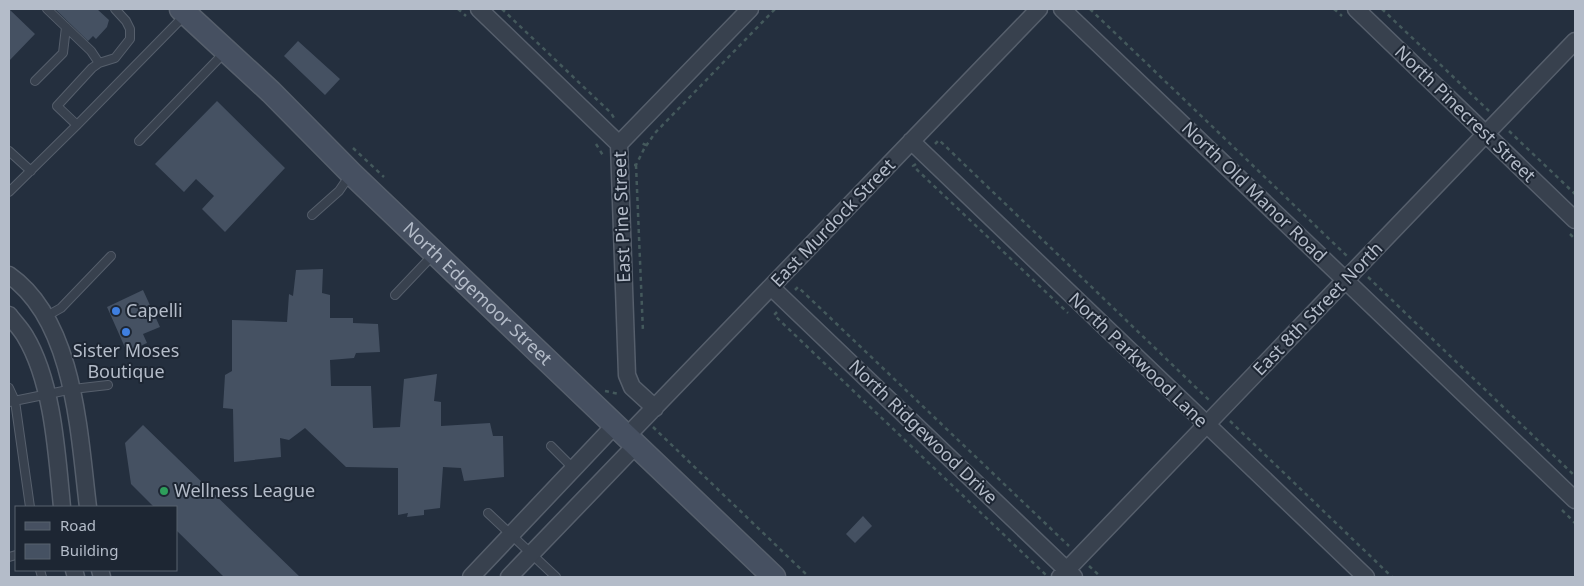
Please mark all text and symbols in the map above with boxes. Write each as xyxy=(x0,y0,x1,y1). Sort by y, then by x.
street label: North Pinecrest Street xyxy=(1390,40,1542,187)
street label: North Old Manor Road xyxy=(1177,116,1332,267)
street label: East Pine Street xyxy=(607,150,635,283)
street label: East Murdock Street xyxy=(765,153,900,292)
street label: North Edgemoor Street xyxy=(398,216,558,370)
street label: East 8th Street North xyxy=(1247,236,1387,380)
street label: North Parkwood Lane xyxy=(1064,286,1214,432)
place label: Capelli xyxy=(126,298,183,322)
marker: Capelli xyxy=(110,305,122,317)
marker: Sister Moses Boutique xyxy=(120,326,132,338)
place label: Sister Moses Boutique xyxy=(73,338,179,383)
street label: North Ridgewood Drive xyxy=(844,354,1003,509)
place label: Wellness League xyxy=(174,478,315,502)
marker: Wellness League xyxy=(158,485,170,497)
legend xyxy=(15,506,178,571)
text: Road xyxy=(60,515,96,535)
text: Building xyxy=(60,540,118,560)

